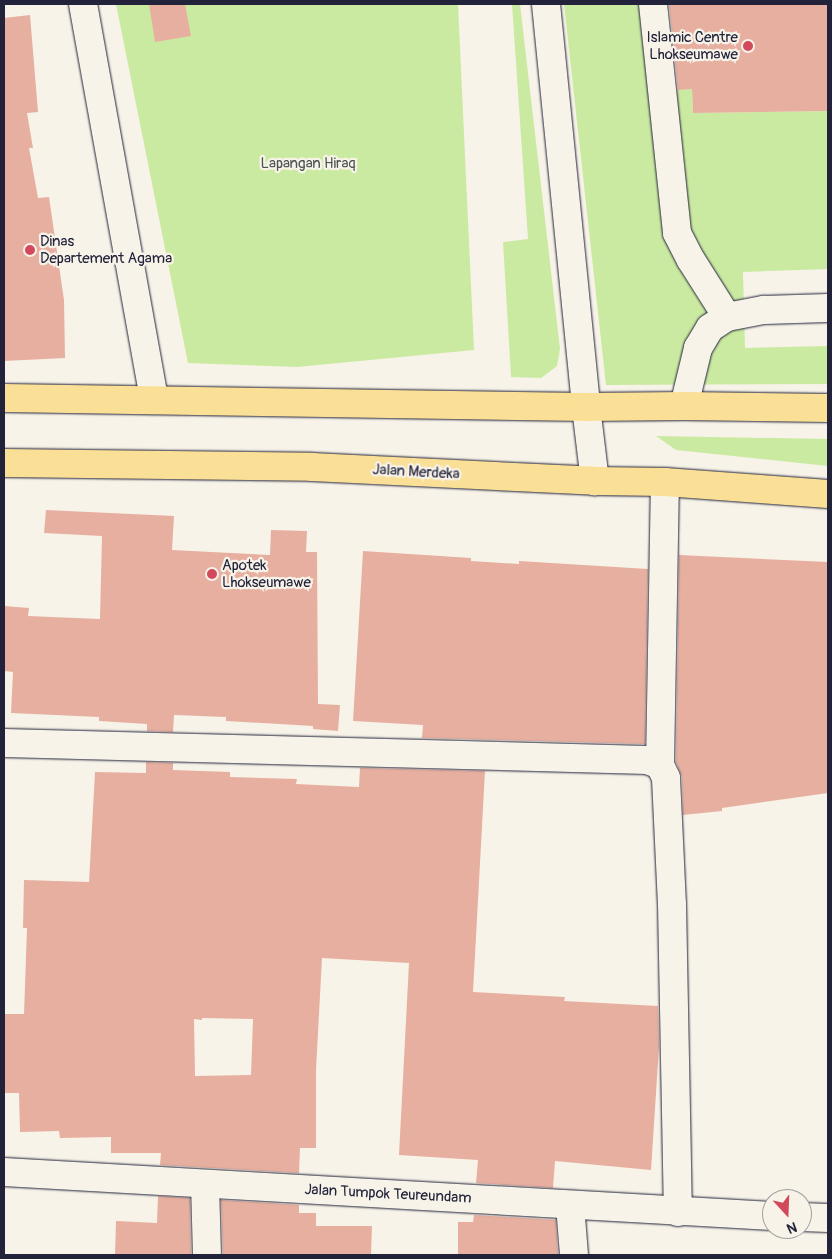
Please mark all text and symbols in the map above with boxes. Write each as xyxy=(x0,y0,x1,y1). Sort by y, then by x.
place label: Islamic Centre Lhokseumawe xyxy=(646,28,738,63)
marker: Islamic Centre Lhokseumawe xyxy=(742,40,754,52)
park label: Lapangan Hiraq xyxy=(261,155,355,173)
place label: Dinas Departement Agama xyxy=(40,232,172,267)
marker: Dinas Departement Agama xyxy=(24,244,36,256)
street label: Jalan Merdeka xyxy=(372,461,460,483)
place label: Apotek Lhokseumawe xyxy=(222,556,311,591)
marker: Apotek Lhokseumawe xyxy=(206,568,218,580)
street label: Jalan Tumpok Teureundam xyxy=(304,1181,472,1207)
north arrow xyxy=(762,1189,812,1239)
text: N xyxy=(785,1218,799,1237)

